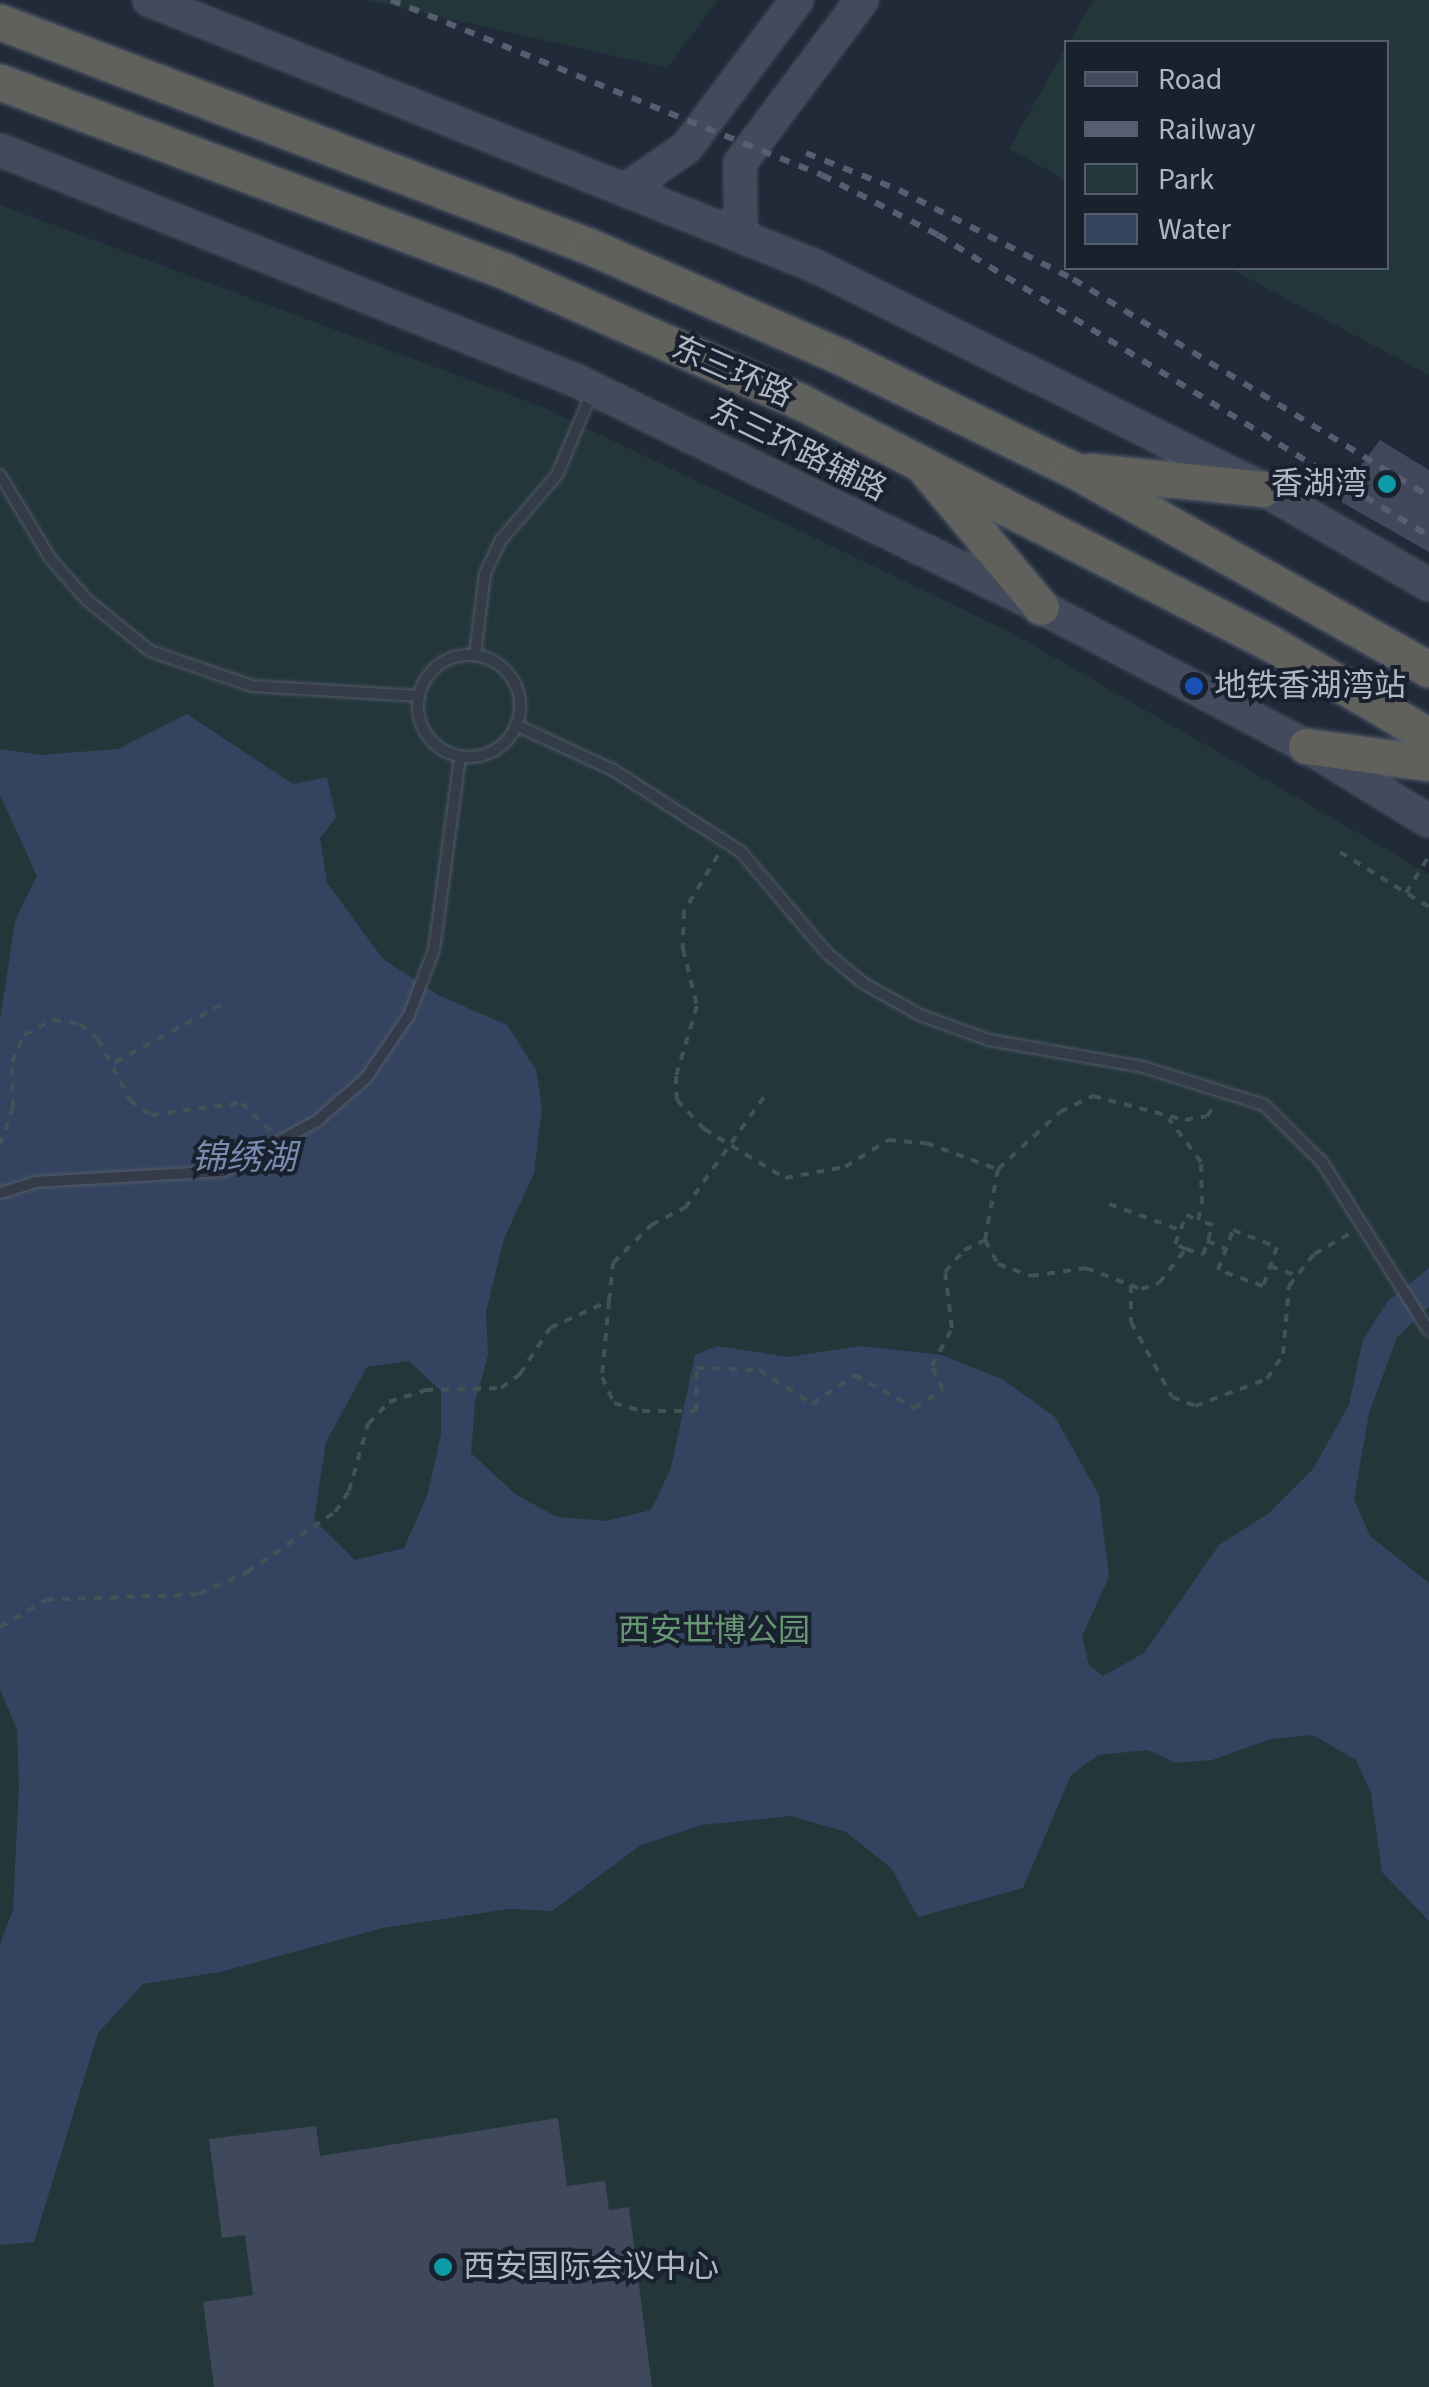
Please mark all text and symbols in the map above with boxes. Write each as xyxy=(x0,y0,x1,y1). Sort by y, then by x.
legend xyxy=(1064,40,1389,270)
text: Road xyxy=(1158,58,1222,101)
text: Railway xyxy=(1158,108,1256,151)
text: Park xyxy=(1158,158,1214,201)
text: Water xyxy=(1158,208,1231,251)
street label: 东三环路 xyxy=(666,328,798,416)
street label: 东三环路辅路 xyxy=(703,391,893,509)
place label: 香湖湾 xyxy=(1271,465,1367,503)
marker: 香湖湾 xyxy=(1376,473,1398,495)
place label: 地铁香湖湾站 xyxy=(1214,667,1406,705)
marker: 地铁香湖湾站 xyxy=(1183,675,1205,697)
water label: 锦绣湖 xyxy=(192,1137,296,1179)
park label: 西安世博公园 xyxy=(618,1612,810,1650)
place label: 西安国际会议中心 xyxy=(463,2248,719,2286)
marker: 西安国际会议中心 xyxy=(432,2256,454,2278)

